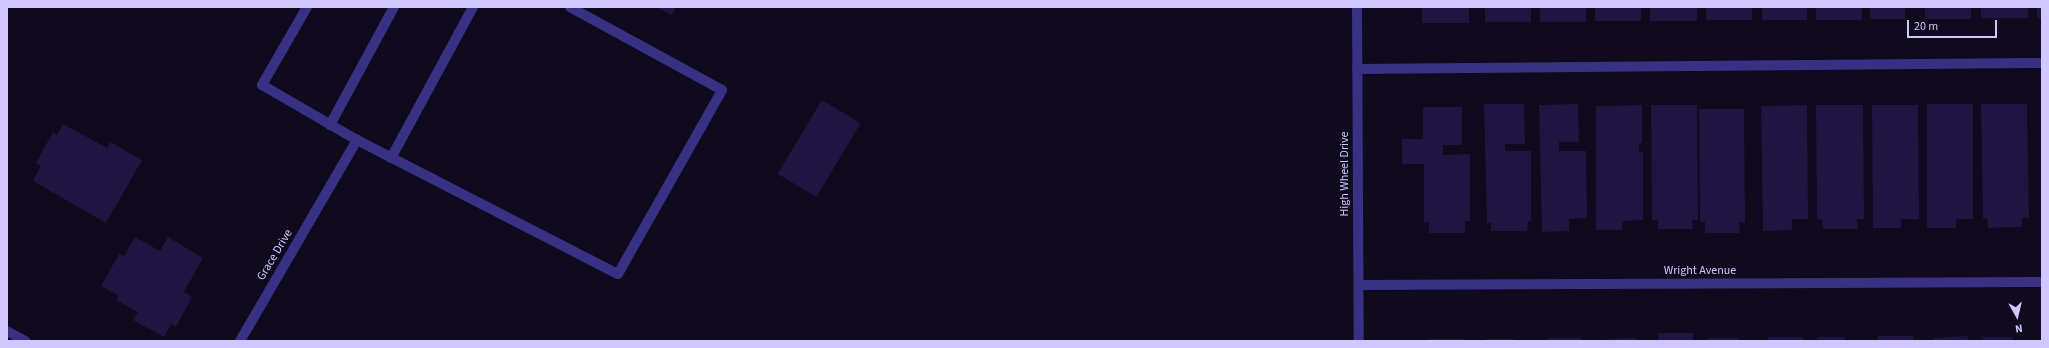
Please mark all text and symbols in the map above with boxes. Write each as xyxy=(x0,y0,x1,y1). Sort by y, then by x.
scale bar xyxy=(1909,12,1999,38)
text: 20 m xyxy=(1914,18,1938,35)
street label: High Wheel Drive xyxy=(1338,131,1352,217)
street label: Grace Drive xyxy=(254,227,296,283)
street label: Wright Avenue xyxy=(1664,264,1736,278)
north arrow xyxy=(1997,296,2037,336)
text: N xyxy=(2014,320,2023,336)

